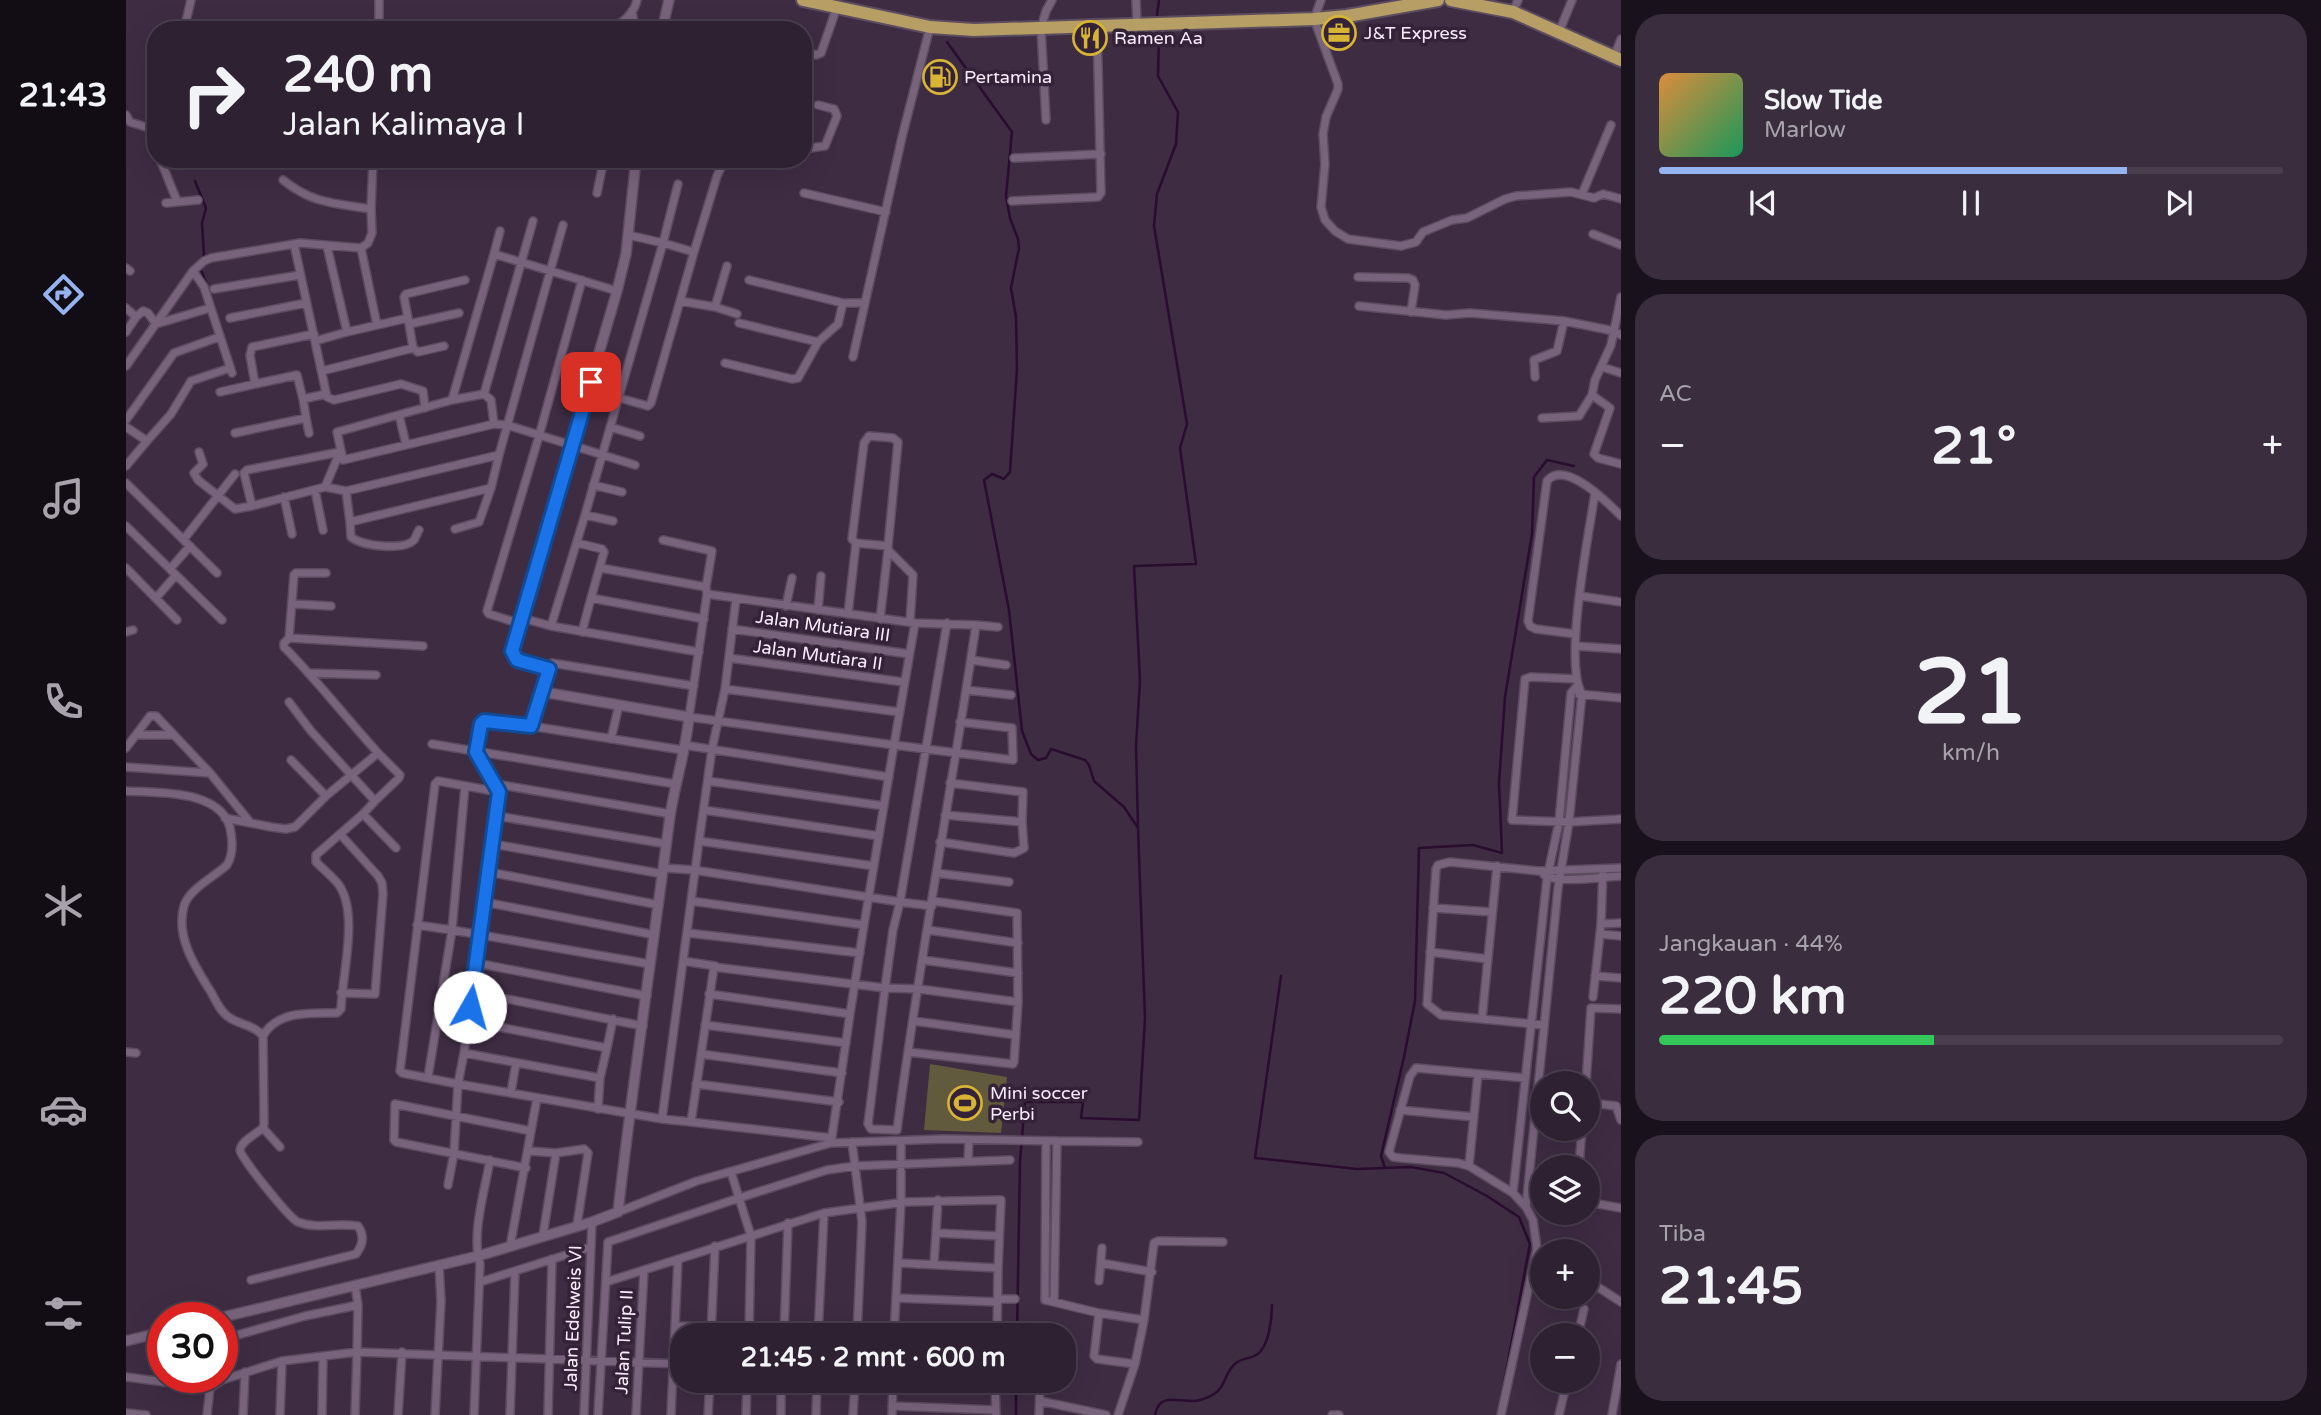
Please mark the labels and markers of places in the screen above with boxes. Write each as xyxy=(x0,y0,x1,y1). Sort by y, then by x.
office icon: J&T Express xyxy=(1320,14,1358,52)
restaurant icon: Ramen Aa xyxy=(1071,19,1109,57)
place label: J&T Express xyxy=(1364,22,1467,44)
place label: Ramen Aa xyxy=(1114,27,1203,49)
fuel station icon: Pertamina xyxy=(921,58,959,96)
place label: Pertamina xyxy=(964,66,1052,88)
pin xyxy=(561,352,621,412)
place label: Mini soccer Perbi xyxy=(990,1082,1088,1125)
sports icon: Mini soccer Perbi xyxy=(946,1084,984,1122)

